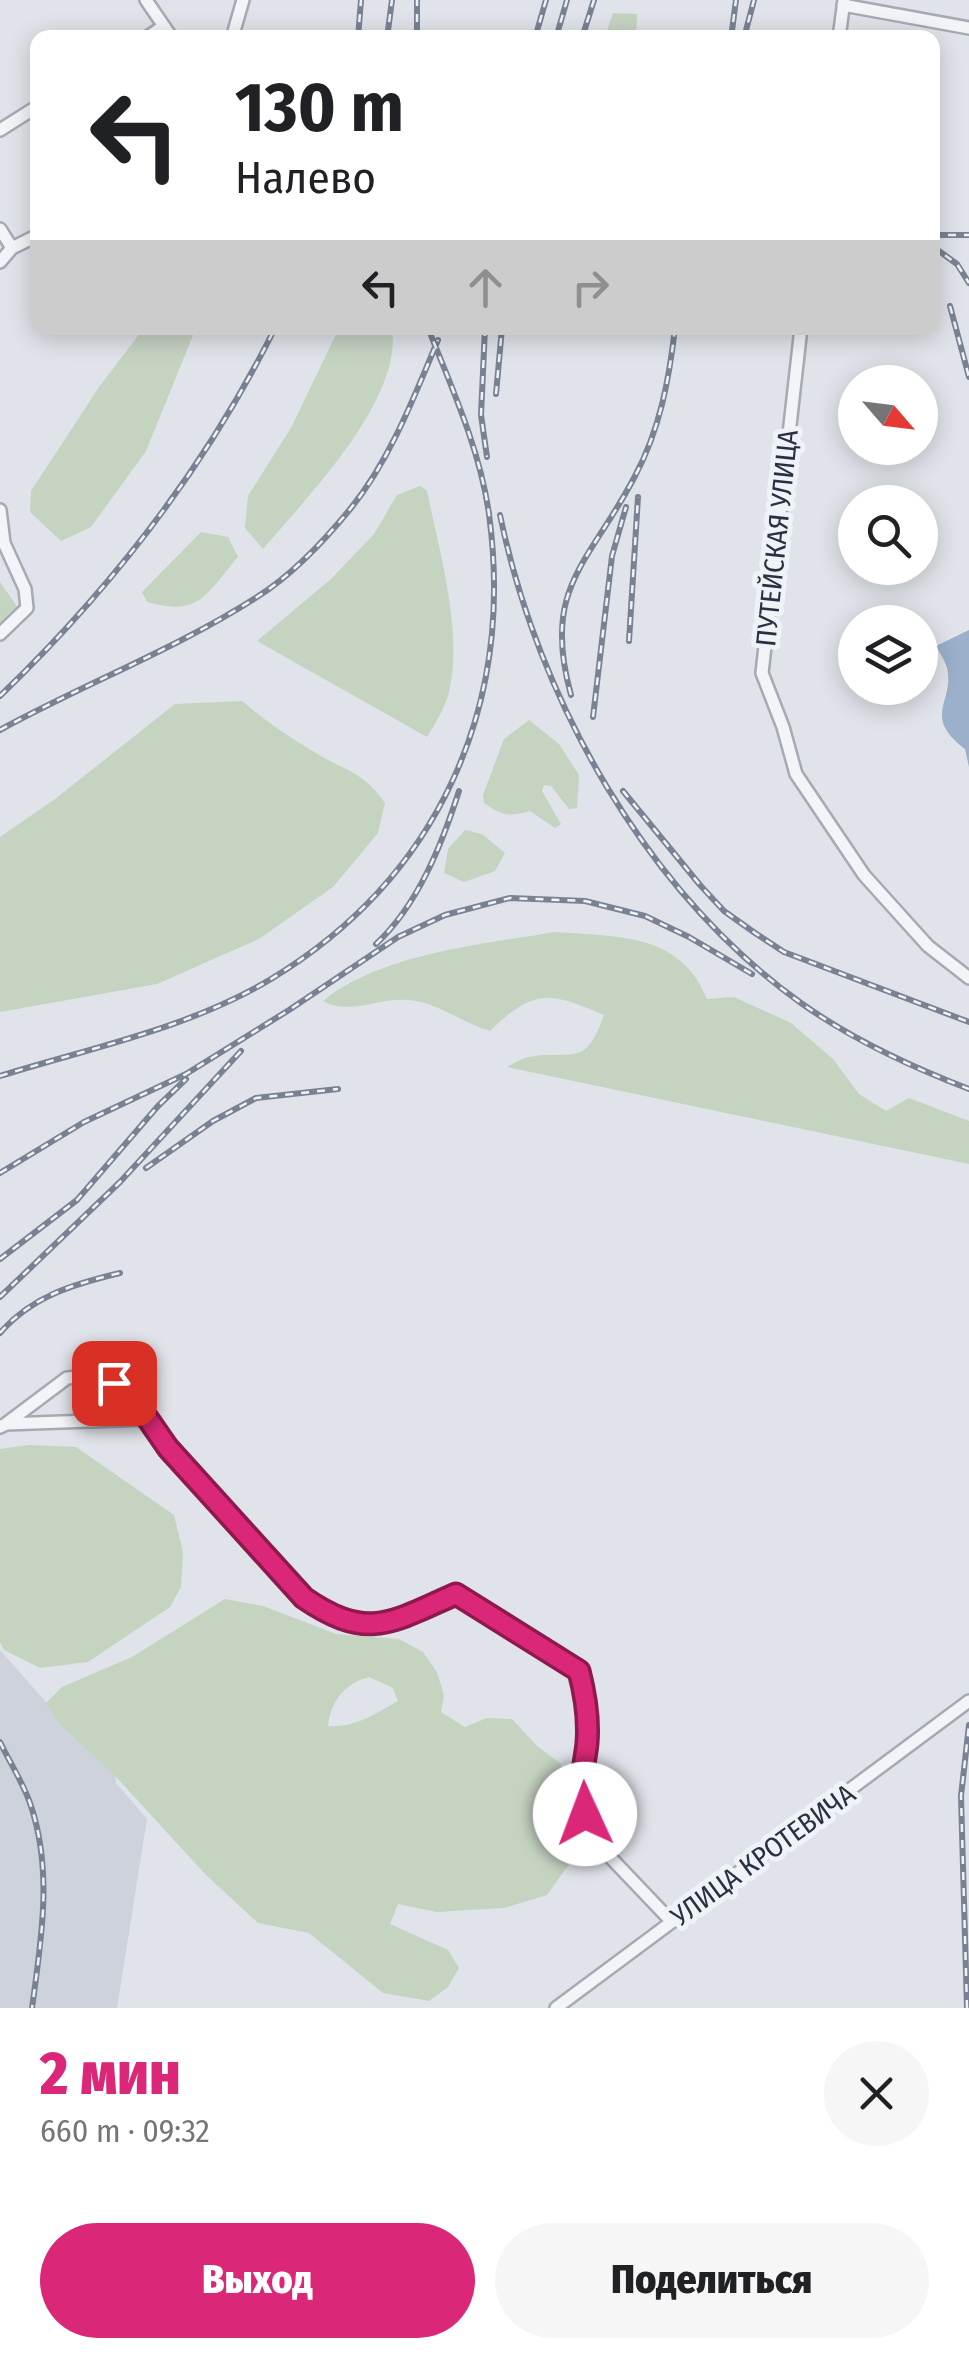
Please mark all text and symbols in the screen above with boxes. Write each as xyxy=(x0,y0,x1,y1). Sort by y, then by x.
text: 130 m xyxy=(235,66,404,150)
icon: left xyxy=(70,70,200,200)
text: Налево xyxy=(235,151,376,205)
icon: left xyxy=(353,260,408,315)
icon: ahead xyxy=(458,260,513,315)
icon: right xyxy=(563,260,618,315)
north arrow xyxy=(838,365,938,465)
map controls xyxy=(838,365,938,705)
street label: ПУТЕЙСКАЯ УЛИЦА xyxy=(749,428,805,648)
button: search xyxy=(838,485,938,585)
button: layers xyxy=(838,605,938,705)
pin xyxy=(72,1341,157,1426)
icon: arrive xyxy=(87,1356,142,1411)
position arrow xyxy=(533,1762,637,1866)
street label: УЛИЦА КРОТЕВИЧА xyxy=(664,1777,862,1933)
text: 2 мин xyxy=(40,2038,181,2110)
button: close xyxy=(824,2041,929,2146)
text: 660 m · 09:32 xyxy=(40,2112,210,2150)
button: Выход xyxy=(40,2223,475,2338)
button: Поделиться xyxy=(495,2223,929,2338)

